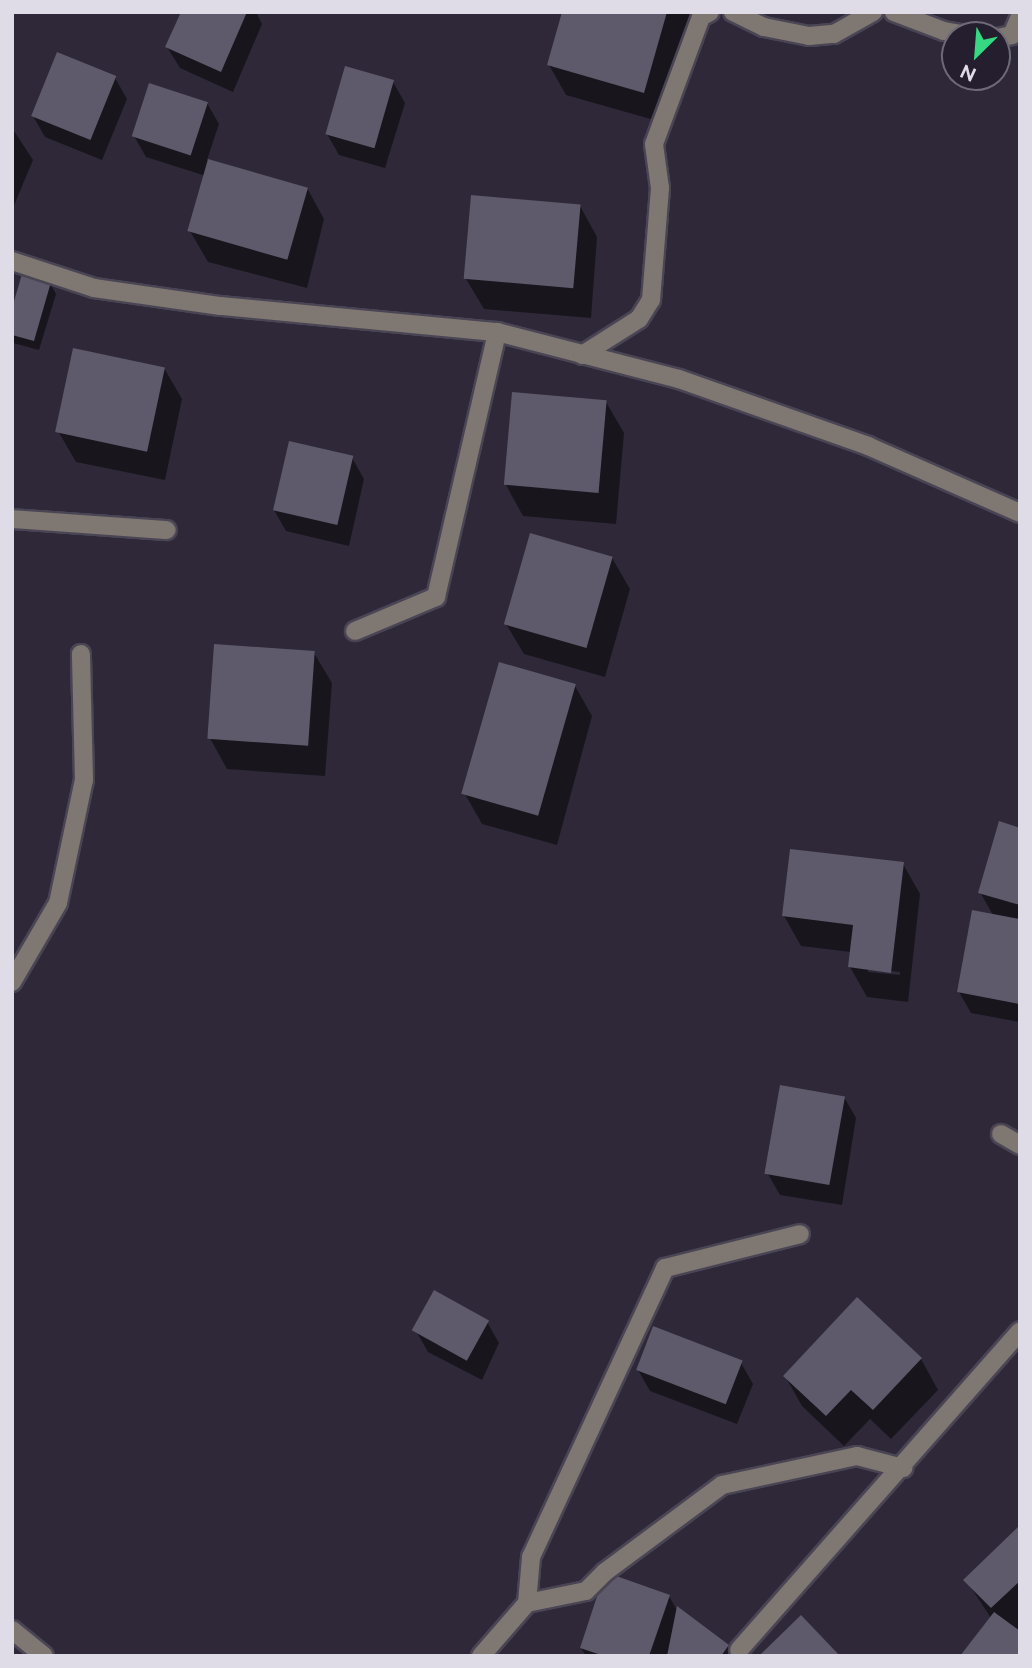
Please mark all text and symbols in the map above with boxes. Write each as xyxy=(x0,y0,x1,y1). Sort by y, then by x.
north arrow xyxy=(941,21,1011,91)
text: N xyxy=(957,60,979,86)

